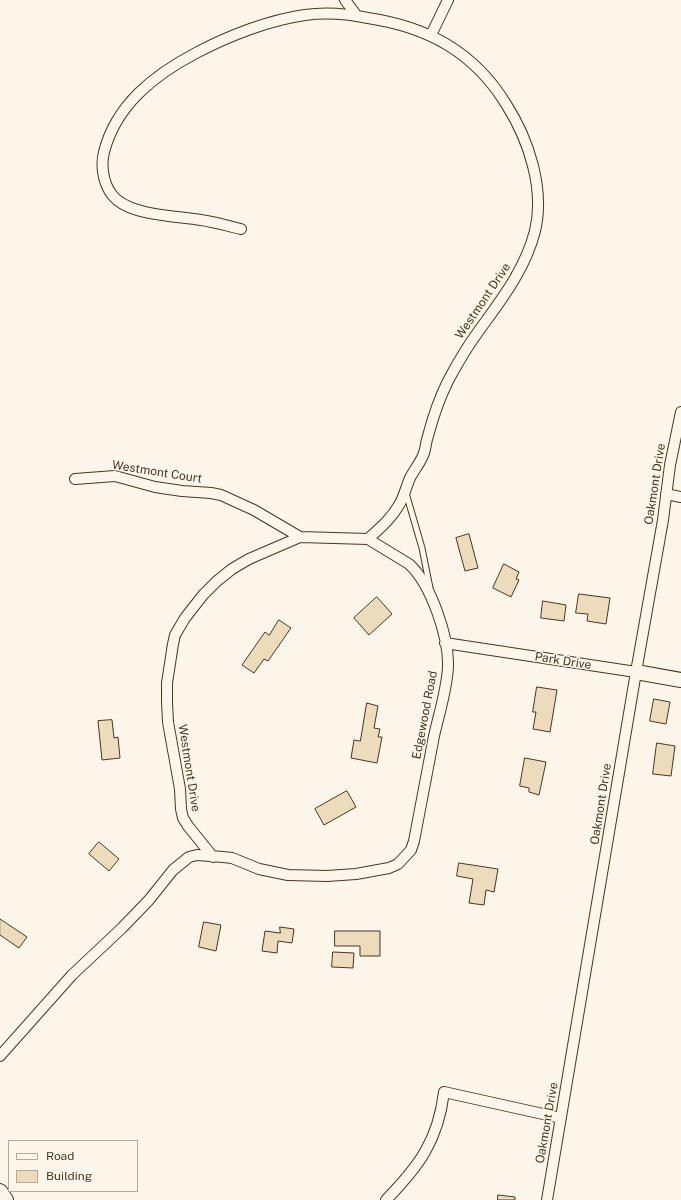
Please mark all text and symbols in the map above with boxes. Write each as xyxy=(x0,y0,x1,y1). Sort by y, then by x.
street label: Westmont Drive xyxy=(452,260,514,342)
street label: Oakmont Drive xyxy=(641,442,669,526)
street label: Westmont Court xyxy=(111,458,203,486)
street label: Park Drive xyxy=(534,649,592,673)
street label: Edgewood Road xyxy=(409,670,441,760)
street label: Westmont Drive xyxy=(175,723,203,813)
street label: Oakmont Drive xyxy=(587,762,615,846)
street label: Oakmont Drive xyxy=(533,1081,561,1165)
legend xyxy=(8,1140,138,1192)
text: Road xyxy=(46,1149,74,1163)
text: Building xyxy=(46,1169,92,1183)

